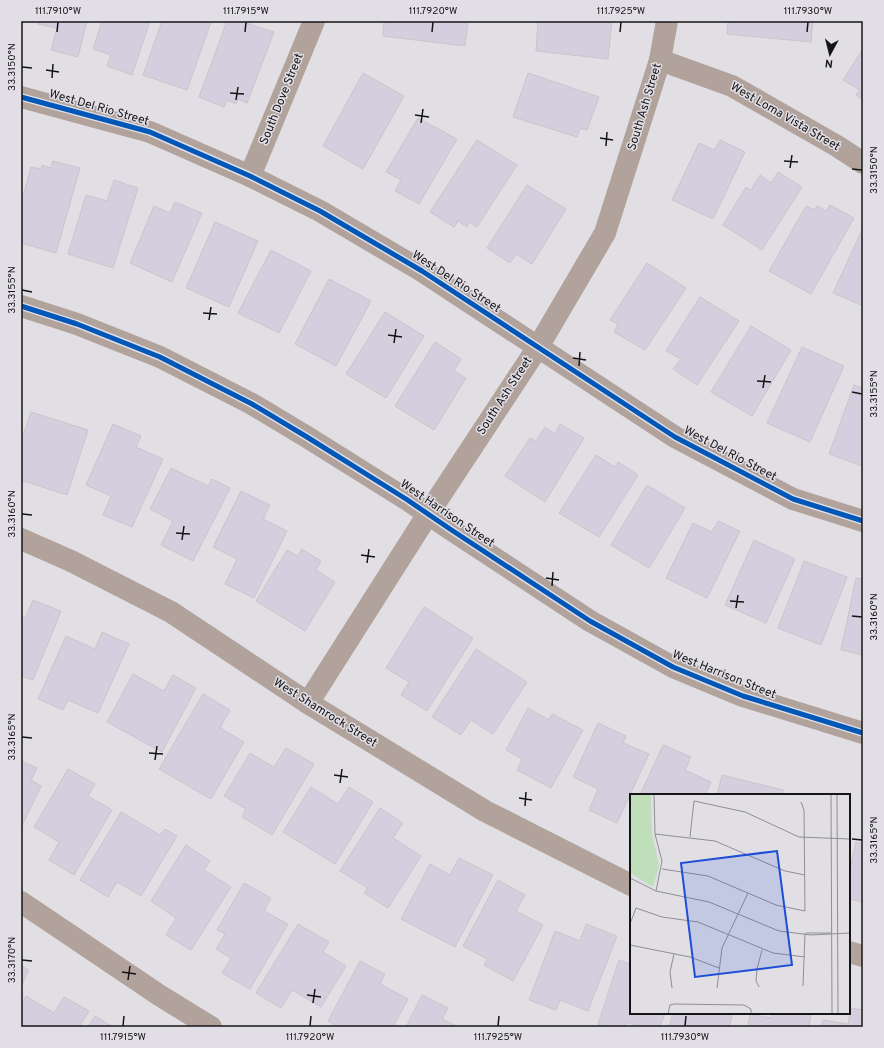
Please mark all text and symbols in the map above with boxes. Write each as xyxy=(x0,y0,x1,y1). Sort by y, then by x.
text: 111.7910°W xyxy=(35,5,81,18)
text: 111.7915°W xyxy=(223,5,269,18)
text: 111.7920°W xyxy=(409,5,457,18)
text: 111.7925°W xyxy=(597,5,645,18)
text: 111.7930°W xyxy=(784,5,832,18)
north arrow xyxy=(810,34,850,74)
text: 33.3150°N xyxy=(6,43,19,91)
street label: South Dove Street xyxy=(256,51,308,147)
text: N xyxy=(824,56,834,70)
street label: South Ash Street xyxy=(624,62,666,152)
street label: West Loma Vista Street xyxy=(727,79,843,155)
street label: West Del Rio Street xyxy=(47,86,151,130)
text: 33.3150°N xyxy=(868,146,881,194)
street label: West Del Rio Street xyxy=(408,247,504,317)
text: 33.3155°N xyxy=(6,266,19,314)
street label: South Ash Street xyxy=(474,354,536,438)
text: 33.3155°N xyxy=(868,370,881,418)
street label: West Del Rio Street xyxy=(681,423,779,485)
street label: West Harrison Street xyxy=(397,476,497,552)
text: 33.3160°N xyxy=(6,490,19,538)
text: 33.3160°N xyxy=(868,593,881,641)
street label: West Harrison Street xyxy=(670,647,778,703)
street label: West Shamrock Street xyxy=(270,675,380,751)
text: 33.3165°N xyxy=(6,713,19,761)
inset map xyxy=(630,794,850,1014)
text: 33.3165°N xyxy=(868,816,881,864)
text: 33.3170°N xyxy=(6,937,19,983)
text: 111.7915°W xyxy=(100,1031,146,1044)
text: 111.7920°W xyxy=(286,1031,334,1044)
text: 111.7925°W xyxy=(474,1031,522,1044)
text: 111.7930°W xyxy=(661,1031,709,1044)

